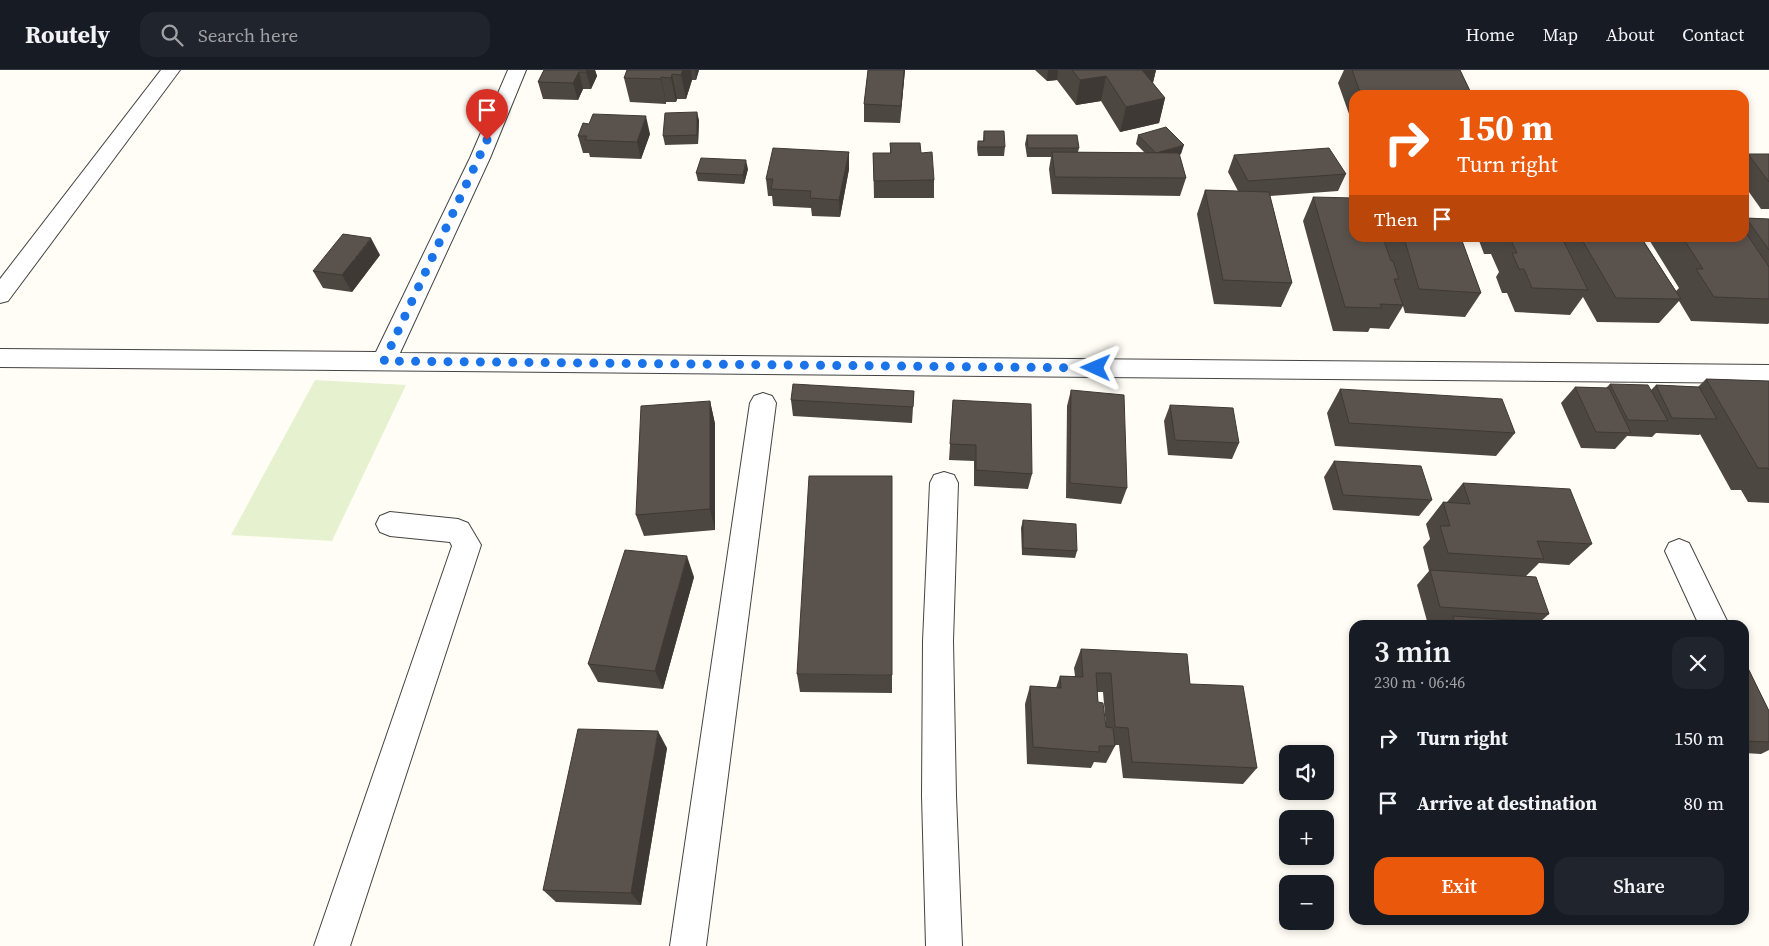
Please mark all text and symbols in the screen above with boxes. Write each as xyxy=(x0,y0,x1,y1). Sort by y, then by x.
search box xyxy=(140,12,490,57)
text: Routely xyxy=(25,18,110,51)
icon: search xyxy=(158,21,186,49)
text: Search here xyxy=(198,22,298,48)
text: Home xyxy=(1466,22,1515,47)
text: Map xyxy=(1543,22,1578,47)
text: About xyxy=(1606,22,1654,47)
text: Contact xyxy=(1682,22,1744,47)
pin xyxy=(466,89,508,140)
icon: arrive xyxy=(473,96,501,124)
text: 150 m xyxy=(1457,104,1553,152)
icon: right xyxy=(1374,110,1439,175)
text: Turn right xyxy=(1457,149,1558,179)
icon: arrive xyxy=(1428,205,1456,233)
text: Then xyxy=(1374,206,1418,232)
position arrow xyxy=(1069,341,1121,393)
text: 3 min xyxy=(1374,631,1451,672)
button: close xyxy=(1672,637,1724,689)
text: 230 m · 06:46 xyxy=(1374,671,1465,693)
icon: right xyxy=(1374,724,1402,752)
text: Turn right xyxy=(1417,725,1508,751)
text: 150 m xyxy=(1674,725,1724,751)
map controls xyxy=(1279,745,1334,930)
button: sound xyxy=(1279,745,1334,800)
icon: arrive xyxy=(1374,789,1402,817)
text: Arrive at destination xyxy=(1417,790,1597,816)
text: 80 m xyxy=(1683,790,1724,816)
button: + xyxy=(1279,810,1334,865)
button: Exit xyxy=(1374,857,1544,915)
button: Share xyxy=(1554,857,1724,915)
button: − xyxy=(1279,875,1334,930)

